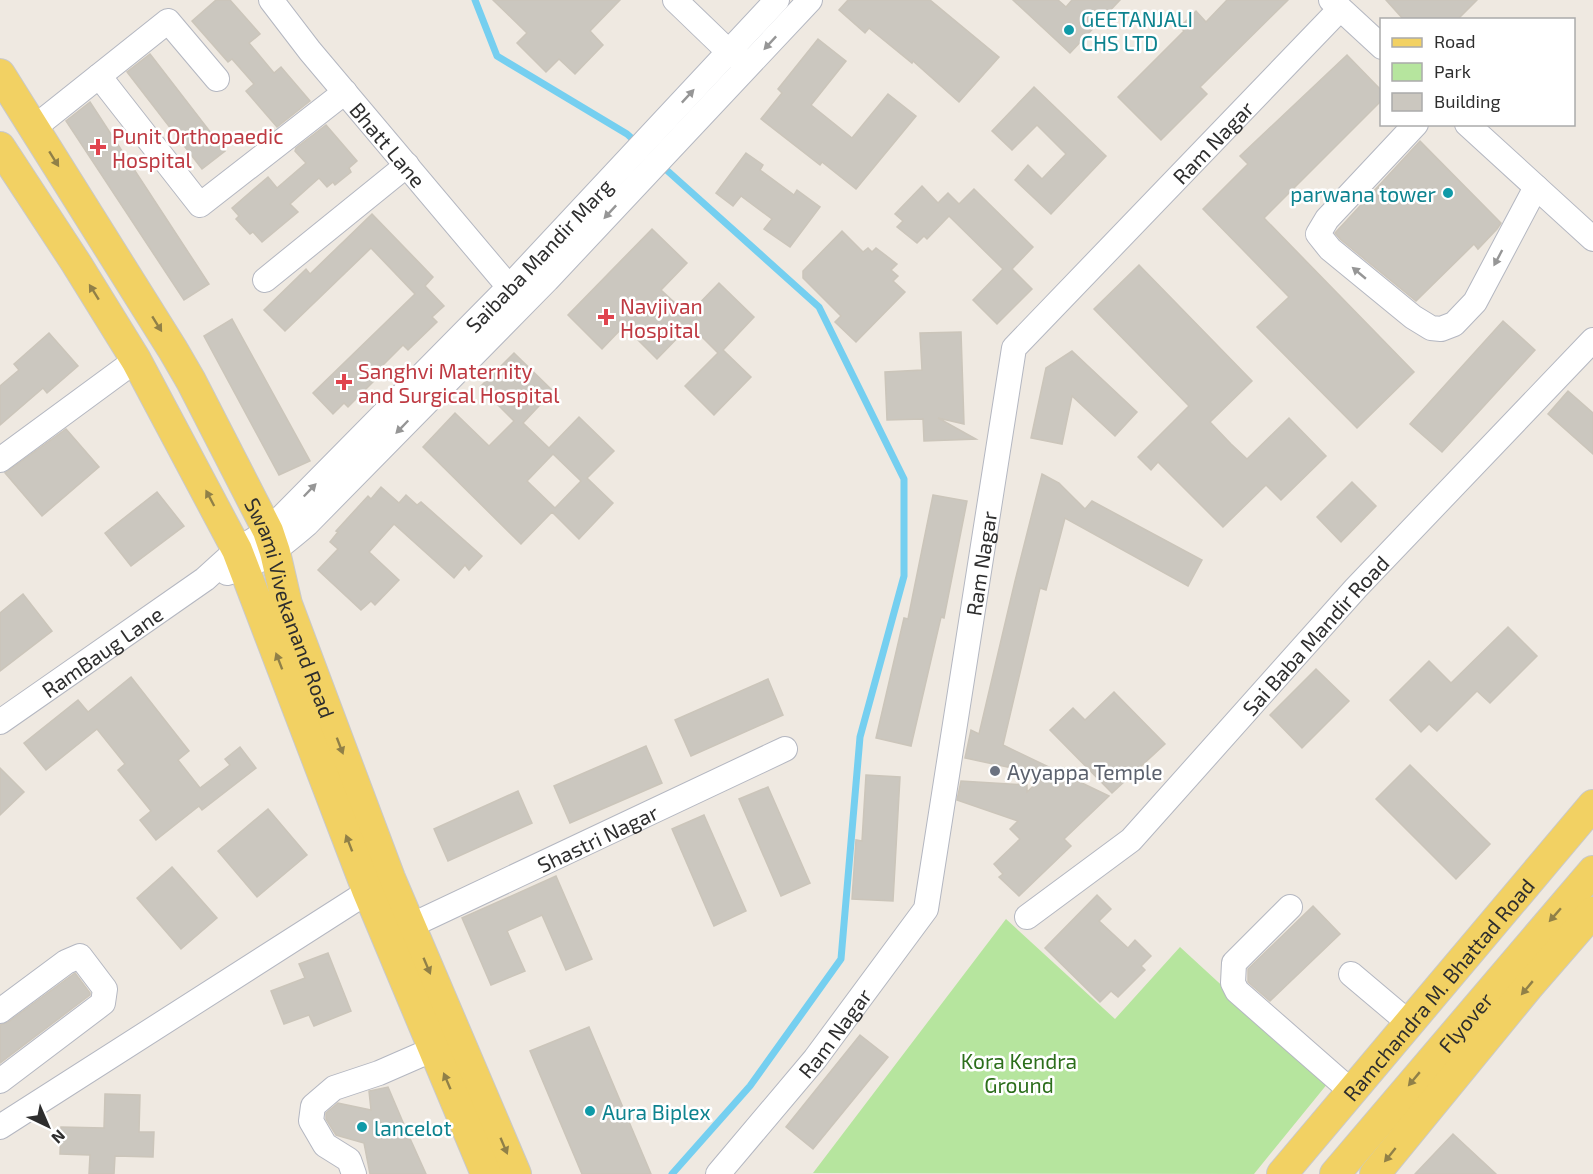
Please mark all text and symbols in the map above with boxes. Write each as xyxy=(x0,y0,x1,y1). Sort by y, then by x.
place label: GEETANJALI CHS LTD xyxy=(1081,6,1193,55)
legend xyxy=(1380,18,1575,126)
marker: GEETANJALI CHS LTD xyxy=(1062,23,1076,37)
text: Road xyxy=(1434,30,1475,52)
one-way arrow xyxy=(763,35,777,50)
text: Park xyxy=(1434,60,1471,82)
one-way arrow xyxy=(681,88,695,103)
text: Building xyxy=(1434,90,1501,112)
street label: Ram Nagar xyxy=(1167,95,1258,188)
street label: Bhatt Lane xyxy=(346,97,431,192)
place label: Punit Orthopaedic Hospital xyxy=(112,123,284,172)
marker: Punit Orthopaedic Hospital xyxy=(89,138,107,156)
one-way arrow xyxy=(49,151,60,167)
street label: Saibaba Mandir Marg xyxy=(460,172,617,337)
place label: parwana tower xyxy=(1290,181,1437,206)
marker: parwana tower xyxy=(1441,186,1455,200)
one-way arrow xyxy=(604,205,618,219)
one-way arrow xyxy=(1493,250,1503,267)
one-way arrow xyxy=(1351,267,1367,280)
one-way arrow xyxy=(88,284,99,300)
place label: Navjivan Hospital xyxy=(620,293,703,342)
marker: Navjivan Hospital xyxy=(597,308,615,326)
one-way arrow xyxy=(152,316,163,333)
place label: Sanghvi Maternity and Surgical Hospital xyxy=(358,358,560,407)
marker: Sanghvi Maternity and Surgical Hospital xyxy=(335,373,353,391)
one-way arrow xyxy=(395,420,409,434)
one-way arrow xyxy=(303,482,317,497)
one-way arrow xyxy=(205,489,215,506)
street label: Swami Vivekanand Road xyxy=(240,493,341,721)
street label: Ram Nagar xyxy=(960,509,1001,617)
street label: Sai Baba Mandir Road xyxy=(1236,550,1393,720)
street label: RamBaug Lane xyxy=(36,600,167,702)
one-way arrow xyxy=(274,652,283,670)
one-way arrow xyxy=(336,737,346,755)
place label: Ayyappa Temple xyxy=(1007,759,1163,784)
marker: Ayyappa Temple xyxy=(988,764,1002,778)
street label: Shastri Nagar xyxy=(533,798,662,877)
one-way arrow xyxy=(344,834,353,852)
street label: Ramchandra M. Bhattad Road xyxy=(1337,873,1539,1105)
one-way arrow xyxy=(1549,907,1562,922)
one-way arrow xyxy=(422,958,432,976)
one-way arrow xyxy=(1521,980,1534,995)
street label: Ram Nagar xyxy=(792,983,876,1083)
street label: Flyover xyxy=(1432,986,1497,1057)
park label: Kora Kendra Ground xyxy=(961,1048,1077,1097)
one-way arrow xyxy=(1408,1071,1421,1087)
one-way arrow xyxy=(442,1072,452,1090)
north arrow xyxy=(18,1096,78,1156)
place label: Aura Biplex xyxy=(602,1099,711,1124)
marker: Aura Biplex xyxy=(583,1104,597,1118)
place label: lancelot xyxy=(374,1115,452,1140)
marker: lancelot xyxy=(355,1120,369,1134)
text: N xyxy=(48,1126,70,1148)
one-way arrow xyxy=(499,1137,509,1155)
one-way arrow xyxy=(1384,1147,1397,1163)

